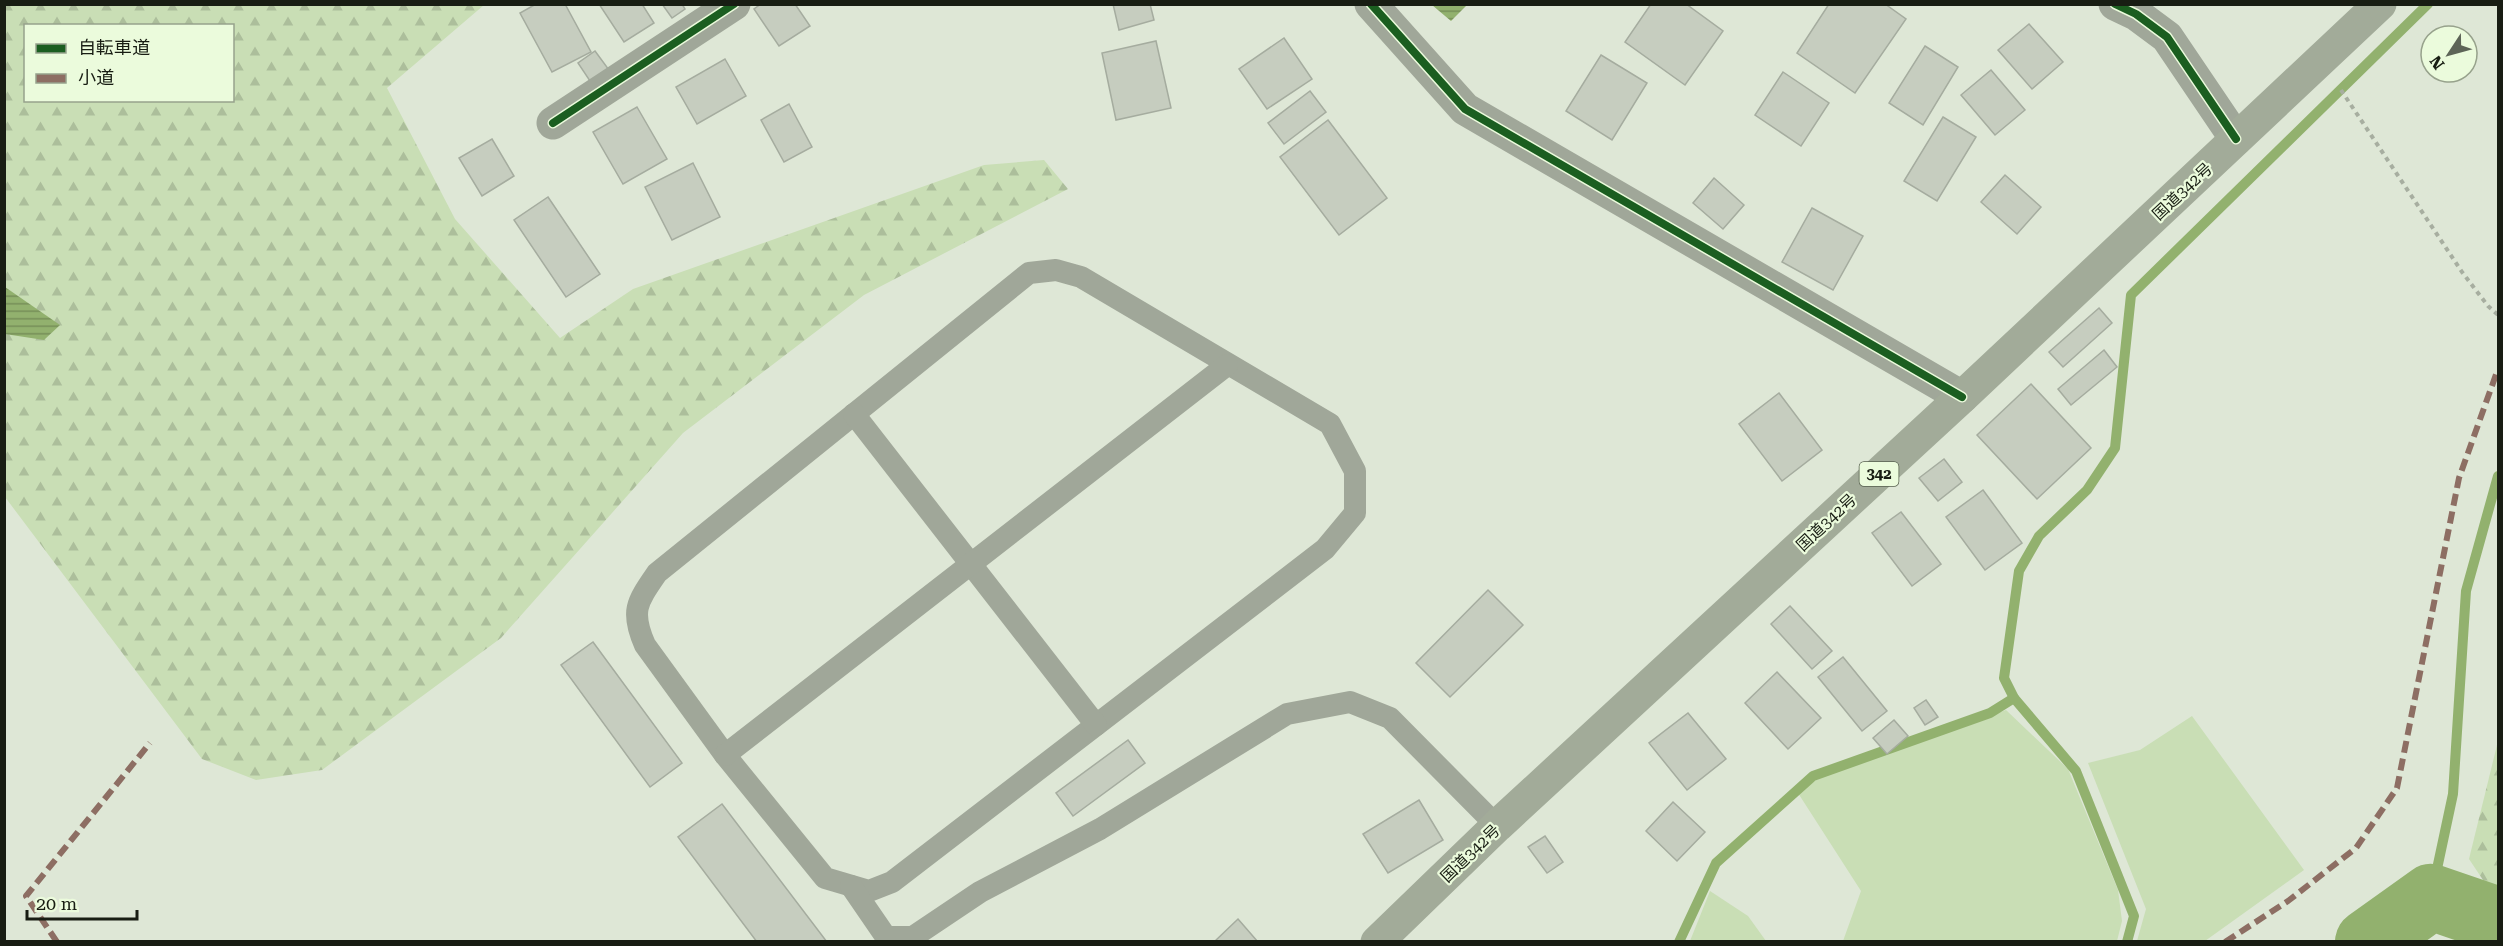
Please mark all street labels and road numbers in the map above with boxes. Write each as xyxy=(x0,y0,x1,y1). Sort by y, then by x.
street label: 国道342号 xyxy=(2148,159,2216,224)
road number: 342 xyxy=(1860,462,1898,486)
street label: 国道342号 xyxy=(1792,490,1860,555)
street label: 国道342号 xyxy=(1437,821,1504,886)

